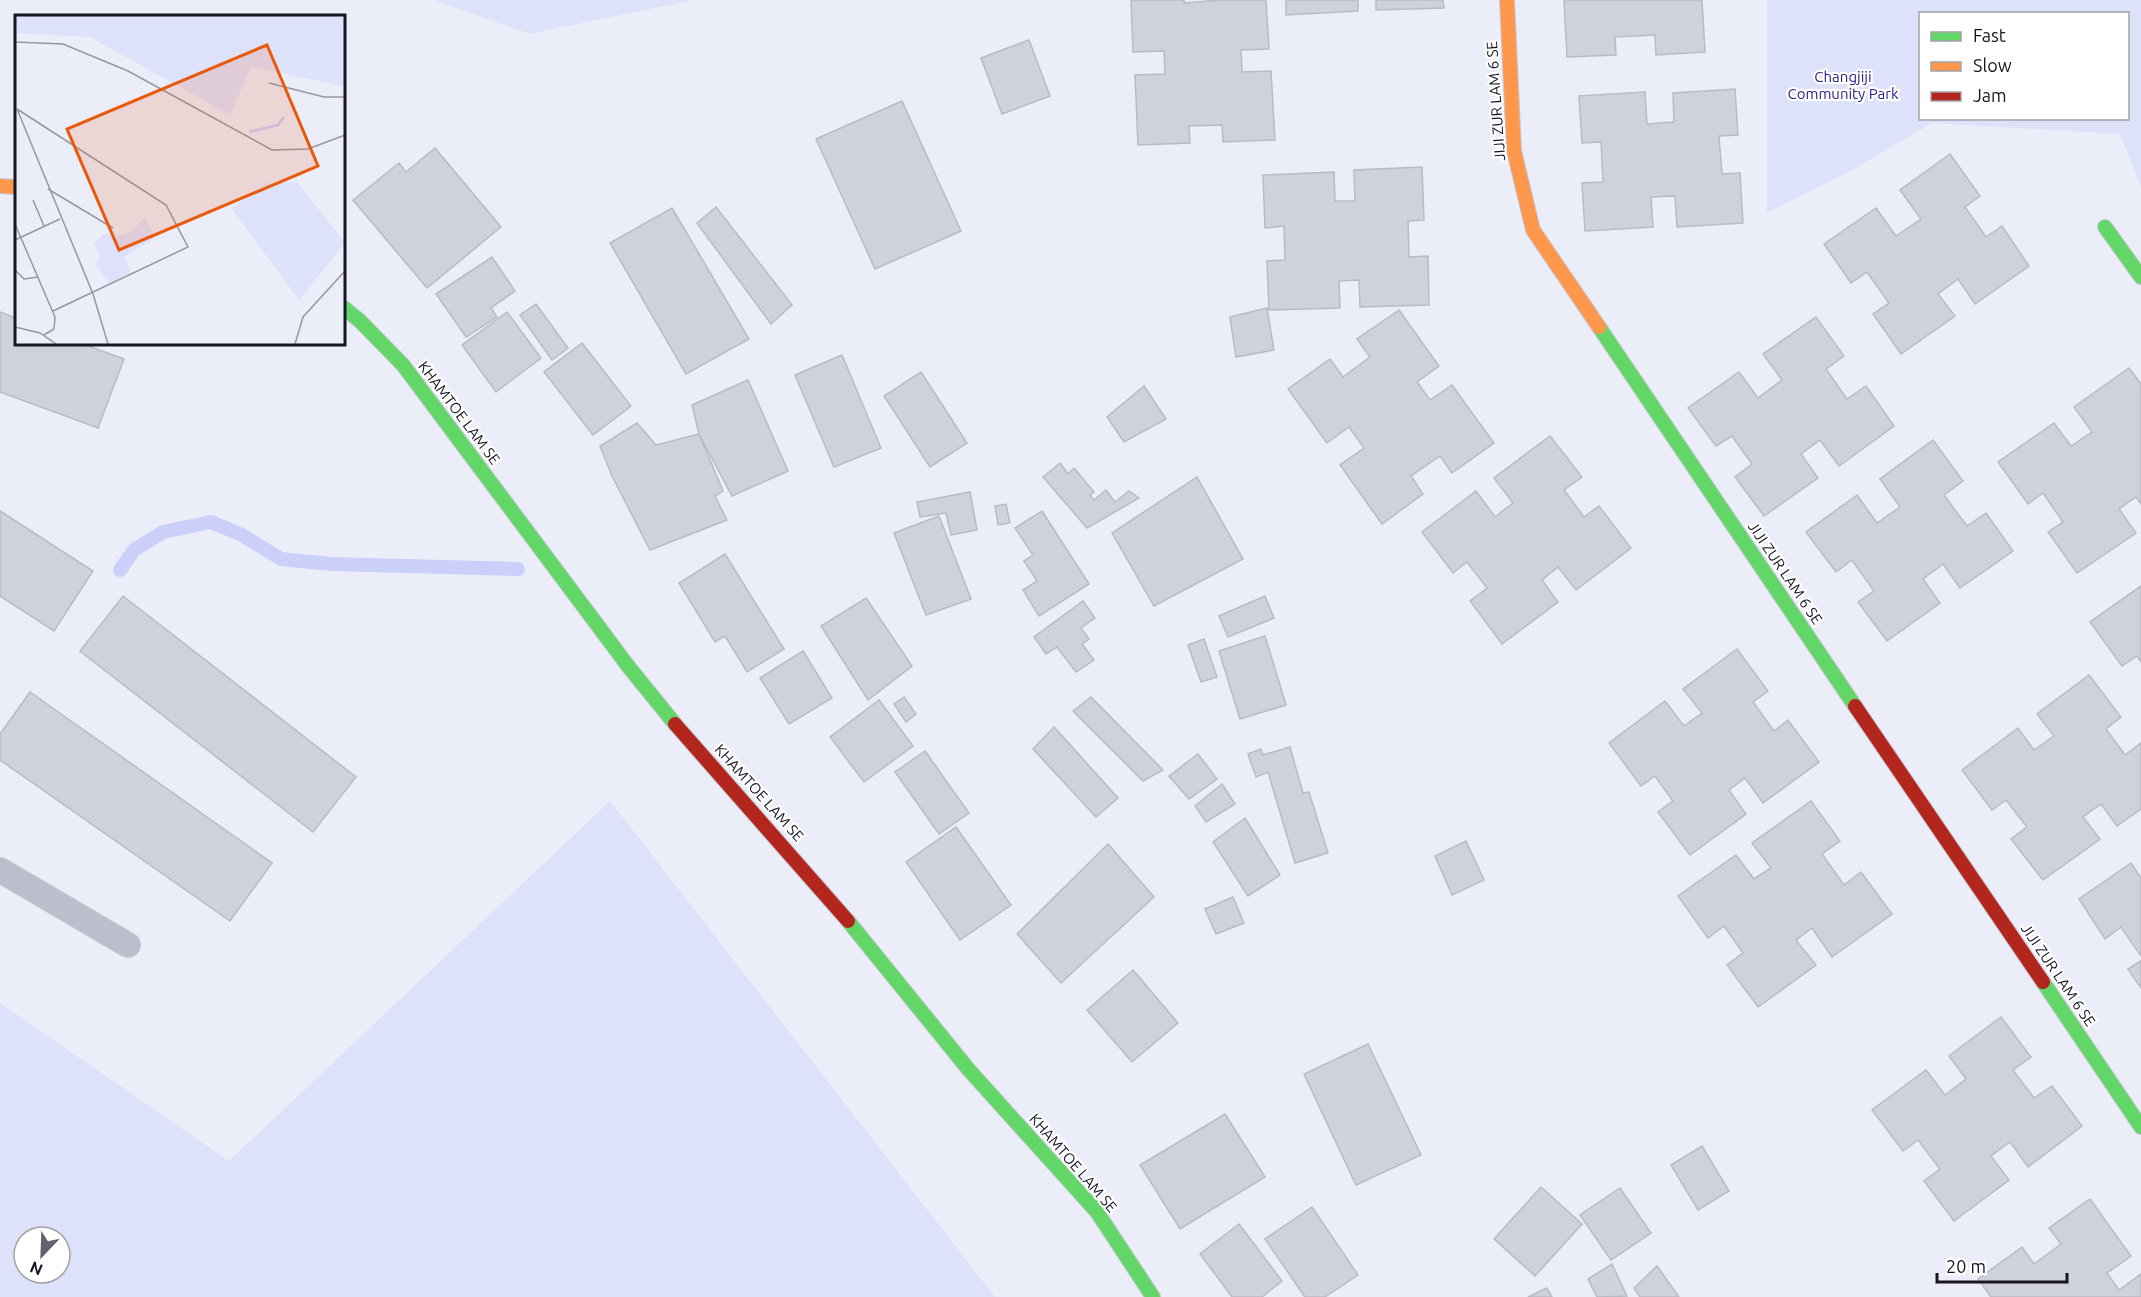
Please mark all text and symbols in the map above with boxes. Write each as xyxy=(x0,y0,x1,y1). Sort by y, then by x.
legend xyxy=(1919,12,2129,120)
inset map xyxy=(15,15,345,345)
text: Fast xyxy=(1973,25,2006,45)
street label: JIJI ZUR LAM 6 SE xyxy=(1483,41,1508,161)
text: Slow xyxy=(1973,55,2012,75)
park label: Changjiji Community Park xyxy=(1787,68,1899,102)
text: Jam xyxy=(1973,85,2007,105)
street label: KHAMTOE LAM SE xyxy=(415,358,504,468)
street label: JIJI ZUR LAM 6 SE xyxy=(1745,518,1826,627)
street label: KHAMTOE LAM SE xyxy=(711,741,807,845)
street label: JIJI ZUR LAM 6 SE xyxy=(2018,920,2099,1029)
street label: KHAMTOE LAM SE xyxy=(1026,1110,1121,1215)
north arrow xyxy=(12,1225,72,1285)
scale bar xyxy=(1937,1246,2068,1284)
text: 20 m xyxy=(1946,1256,1986,1276)
text: N xyxy=(27,1258,45,1279)

